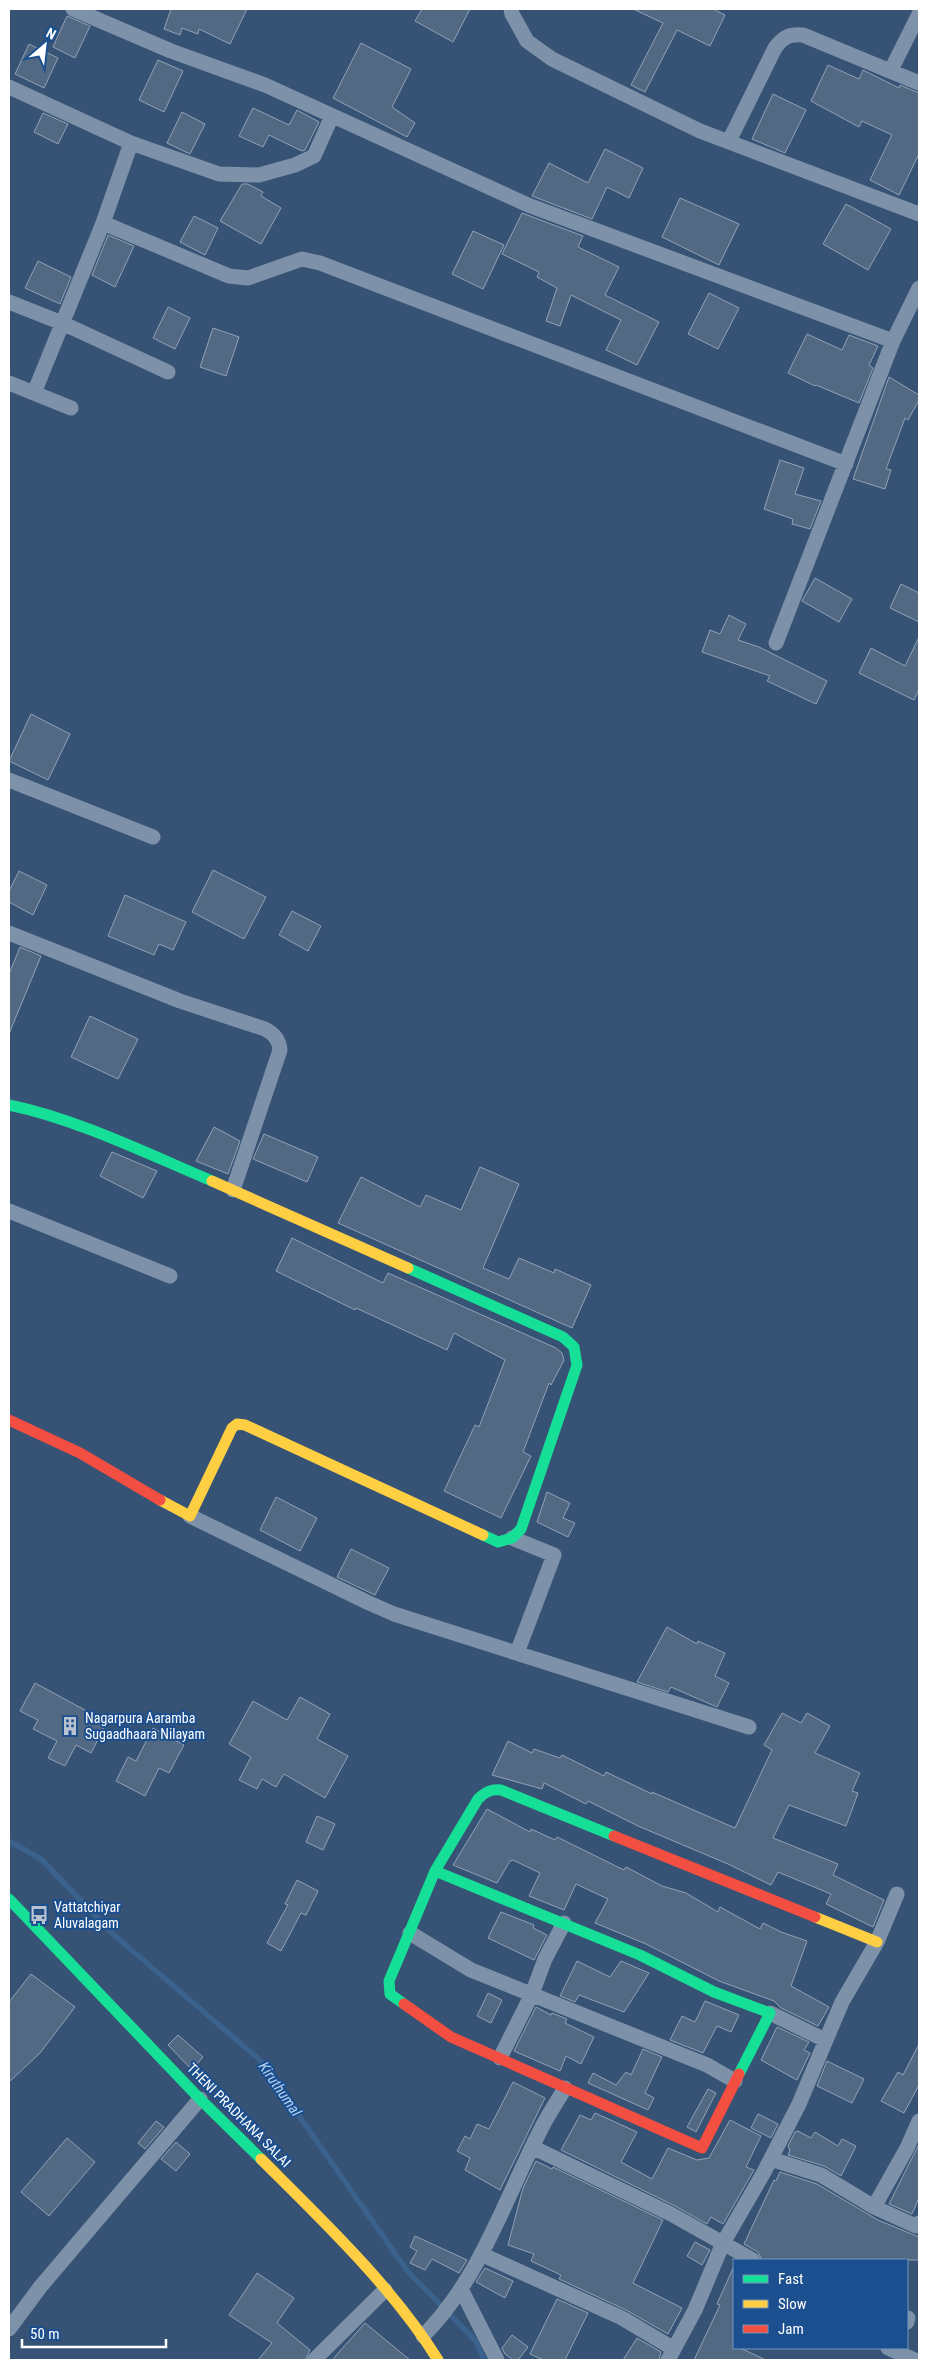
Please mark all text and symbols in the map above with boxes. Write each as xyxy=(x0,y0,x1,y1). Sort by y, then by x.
north arrow xyxy=(20,20,70,70)
text: N xyxy=(44,24,59,43)
place label: Nagarpura Aaramba Sugaadhaara Nilayam xyxy=(85,1710,205,1742)
building icon: Nagarpura Aaramba Sugaadhaara Nilayam xyxy=(59,1715,81,1737)
place label: Vattatchiyar Aluvalagam xyxy=(54,1899,121,1931)
bus stop icon: Vattatchiyar Aluvalagam xyxy=(28,1904,50,1926)
water label: Kiruthumal xyxy=(255,2058,306,2120)
street label: THENI PRADHANA SALAI xyxy=(184,2060,294,2170)
legend xyxy=(733,2259,908,2349)
text: Fast xyxy=(778,2270,803,2288)
text: Slow xyxy=(778,2295,807,2313)
scale bar xyxy=(22,2316,166,2348)
text: Jam xyxy=(778,2320,804,2338)
text: 50 m xyxy=(30,2325,60,2343)

